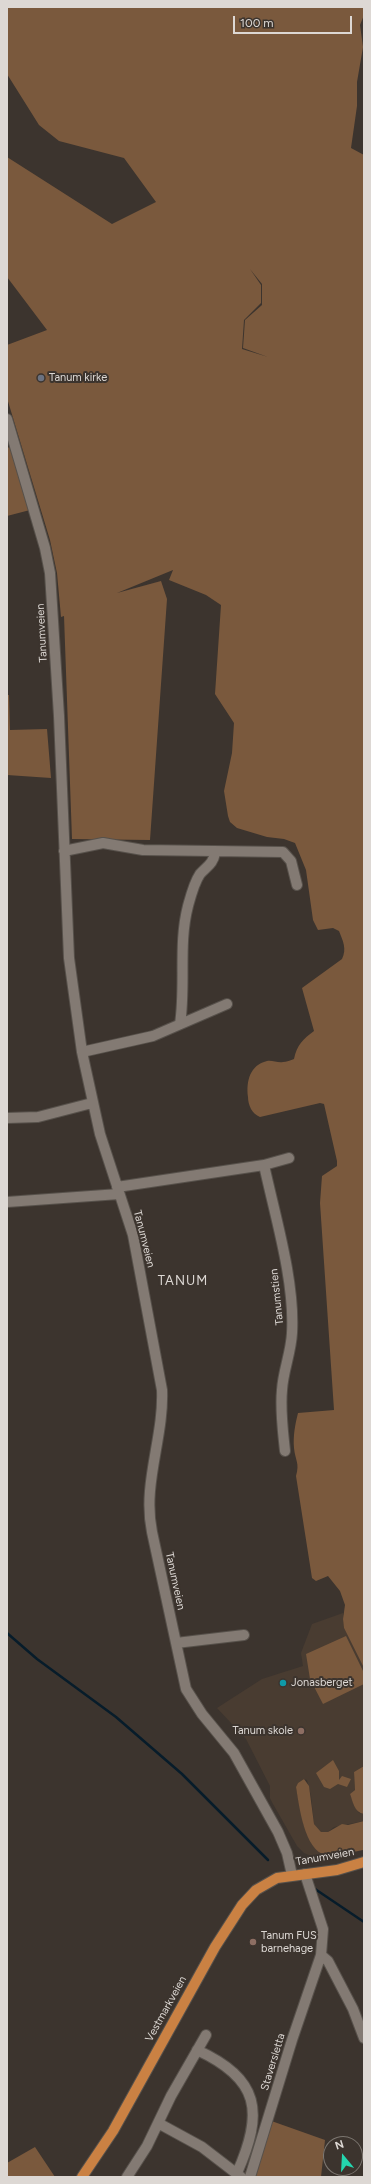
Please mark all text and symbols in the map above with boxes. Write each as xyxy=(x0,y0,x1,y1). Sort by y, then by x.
scale bar xyxy=(235,8,354,34)
text: 100 m xyxy=(240,16,274,30)
place label: Tanum kirke xyxy=(49,371,107,385)
marker: Tanum kirke xyxy=(36,373,46,383)
street label: Tanumveien xyxy=(34,603,50,663)
street label: Tanumveien xyxy=(130,1209,158,1269)
street label: Tanumstien xyxy=(267,1268,287,1326)
district label: TANUM xyxy=(158,1273,208,1289)
street label: Tanumveien xyxy=(162,1551,188,1611)
place label: Jonasberget xyxy=(291,1676,353,1690)
marker: Jonasberget xyxy=(278,1678,288,1688)
place label: Tanum skole xyxy=(232,1724,293,1738)
marker: Tanum skole xyxy=(296,1726,306,1736)
street label: Tanumveien xyxy=(295,1845,355,1869)
place label: Tanum FUS barnehage xyxy=(261,1929,317,1955)
marker: Tanum FUS barnehage xyxy=(248,1937,258,1947)
street label: Vestmarkveien xyxy=(143,1974,189,2044)
street label: Staversletta xyxy=(258,2032,288,2092)
north arrow xyxy=(323,2136,363,2176)
text: N xyxy=(333,2138,345,2153)

